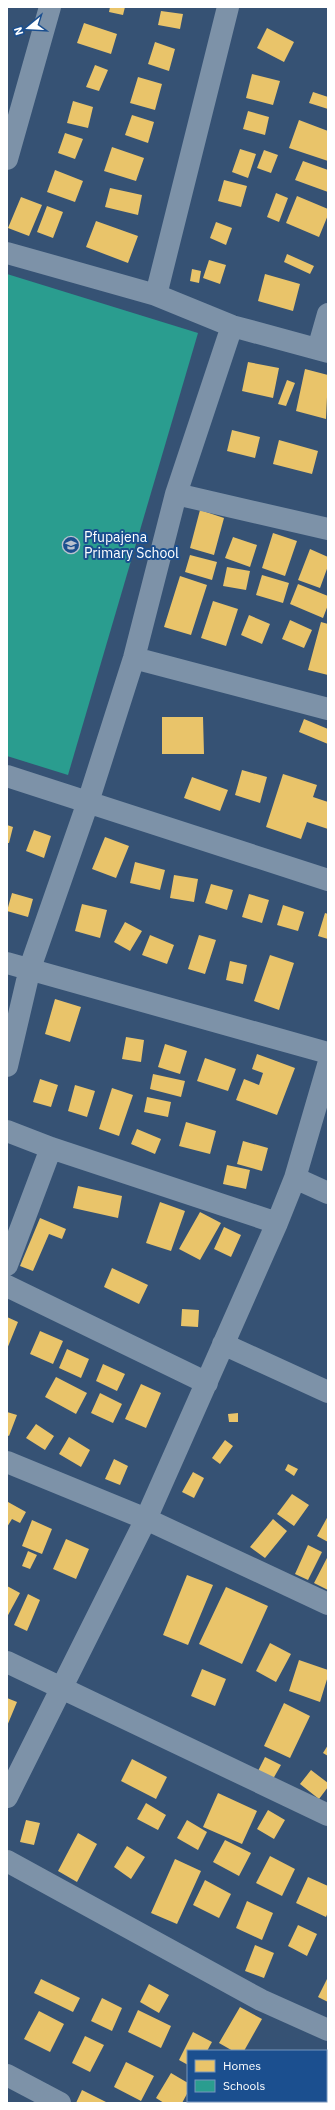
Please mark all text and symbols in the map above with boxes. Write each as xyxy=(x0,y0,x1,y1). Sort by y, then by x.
north arrow xyxy=(8,8,48,48)
text: N xyxy=(11,25,26,37)
place label: Pfupajena Primary School xyxy=(84,528,179,562)
school or university icon: Pfupajena Primary School xyxy=(61,535,81,555)
legend xyxy=(187,2050,327,2102)
text: Homes xyxy=(223,2058,261,2073)
text: Schools xyxy=(223,2078,266,2093)

